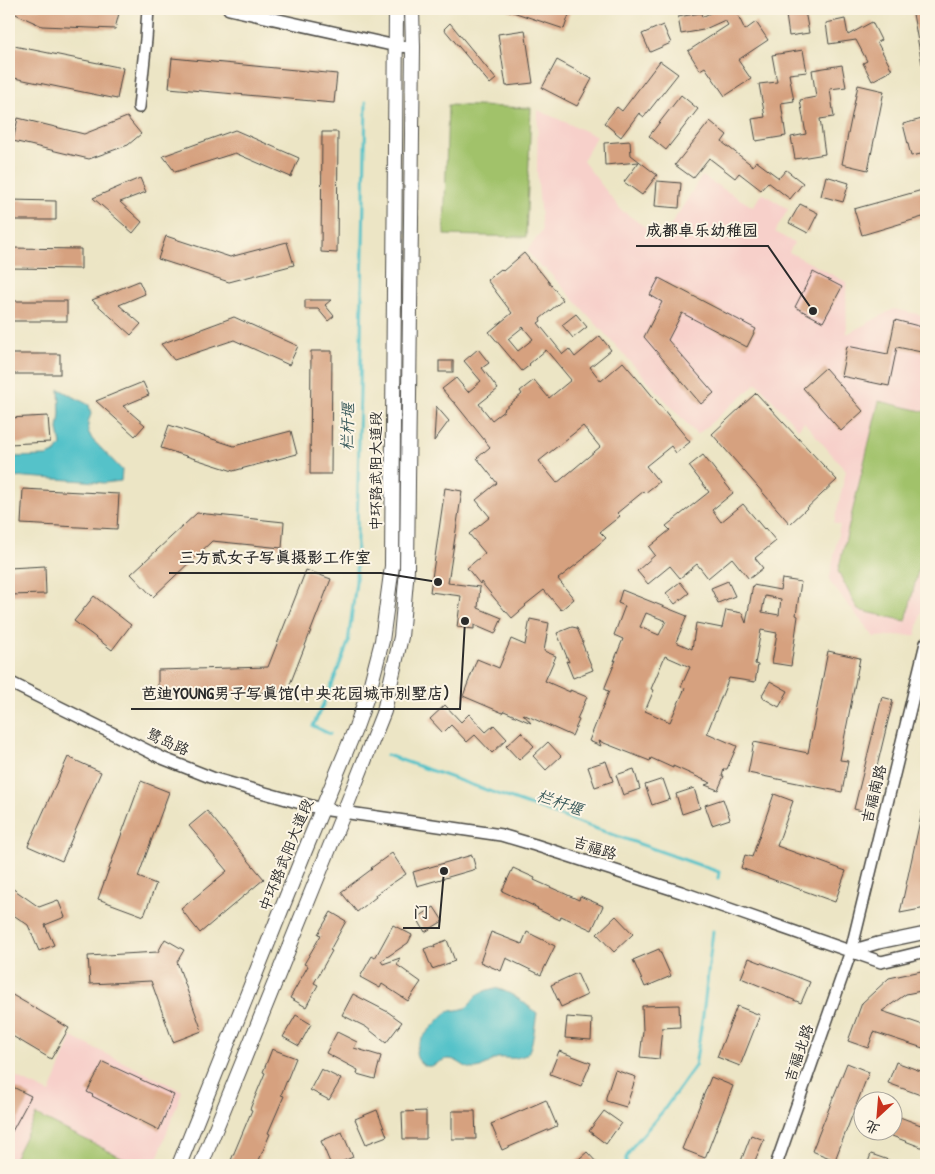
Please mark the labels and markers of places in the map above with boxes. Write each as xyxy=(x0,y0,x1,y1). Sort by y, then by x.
callout: 成都卓乐幼稚园 xyxy=(636,215,768,246)
callout: 三方贰女子写真摄影工作室 xyxy=(169,542,381,573)
callout: 芭迪YOUNG男子写真馆(中央花园城市别墅店) xyxy=(131,678,460,709)
callout: 门 xyxy=(403,897,439,928)

